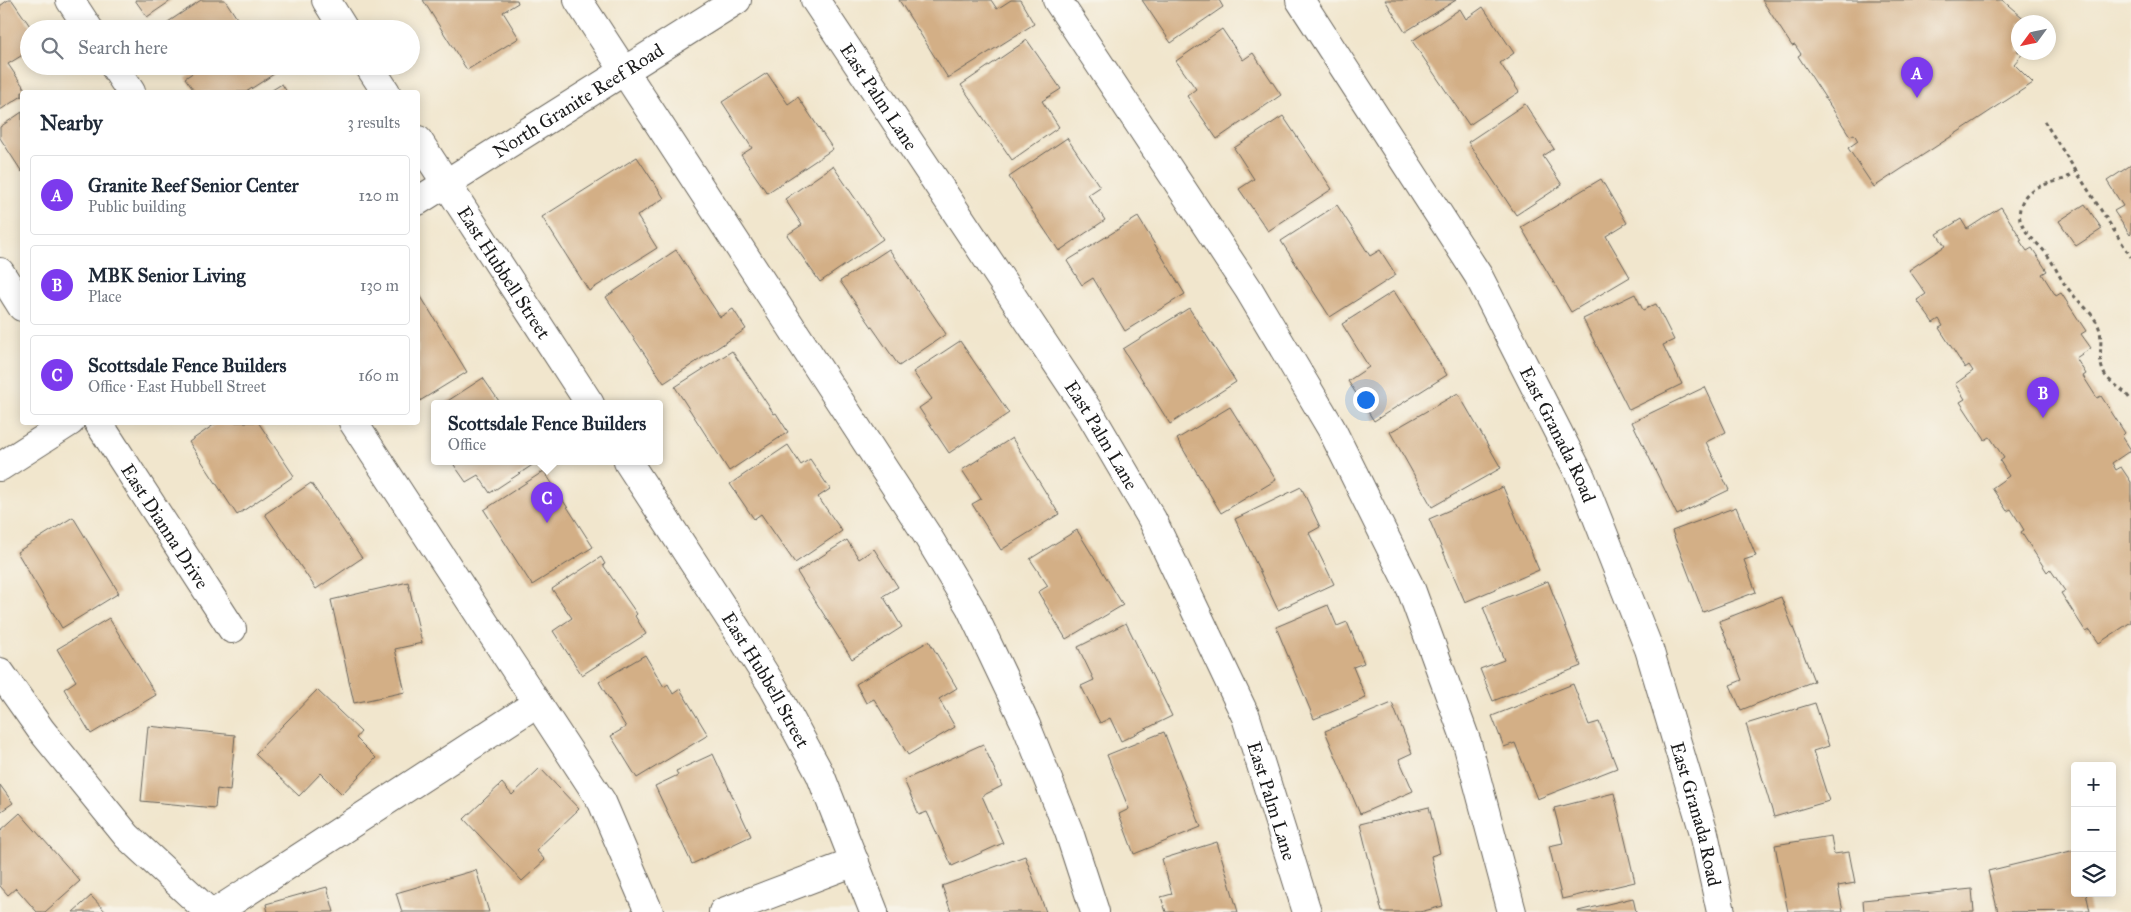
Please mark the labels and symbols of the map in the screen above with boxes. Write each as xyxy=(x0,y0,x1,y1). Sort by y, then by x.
north arrow xyxy=(2011,15,2056,60)
street label: North Granite Reef Road xyxy=(489,38,668,163)
street label: East Palm Lane xyxy=(835,39,923,155)
pin: A xyxy=(1901,57,1933,98)
street label: East Hubbell Street xyxy=(452,202,556,344)
street label: East Granada Road xyxy=(1515,363,1601,506)
street label: East Palm Lane xyxy=(1060,376,1143,494)
pin: B xyxy=(2027,377,2059,418)
your location xyxy=(1353,387,1379,413)
street label: East Dianna Drive xyxy=(116,460,214,593)
pin: C xyxy=(531,482,563,523)
street label: East Hubbell Street xyxy=(717,608,815,752)
street label: East Palm Lane xyxy=(1242,739,1301,863)
street label: East Granada Road xyxy=(1665,739,1726,889)

